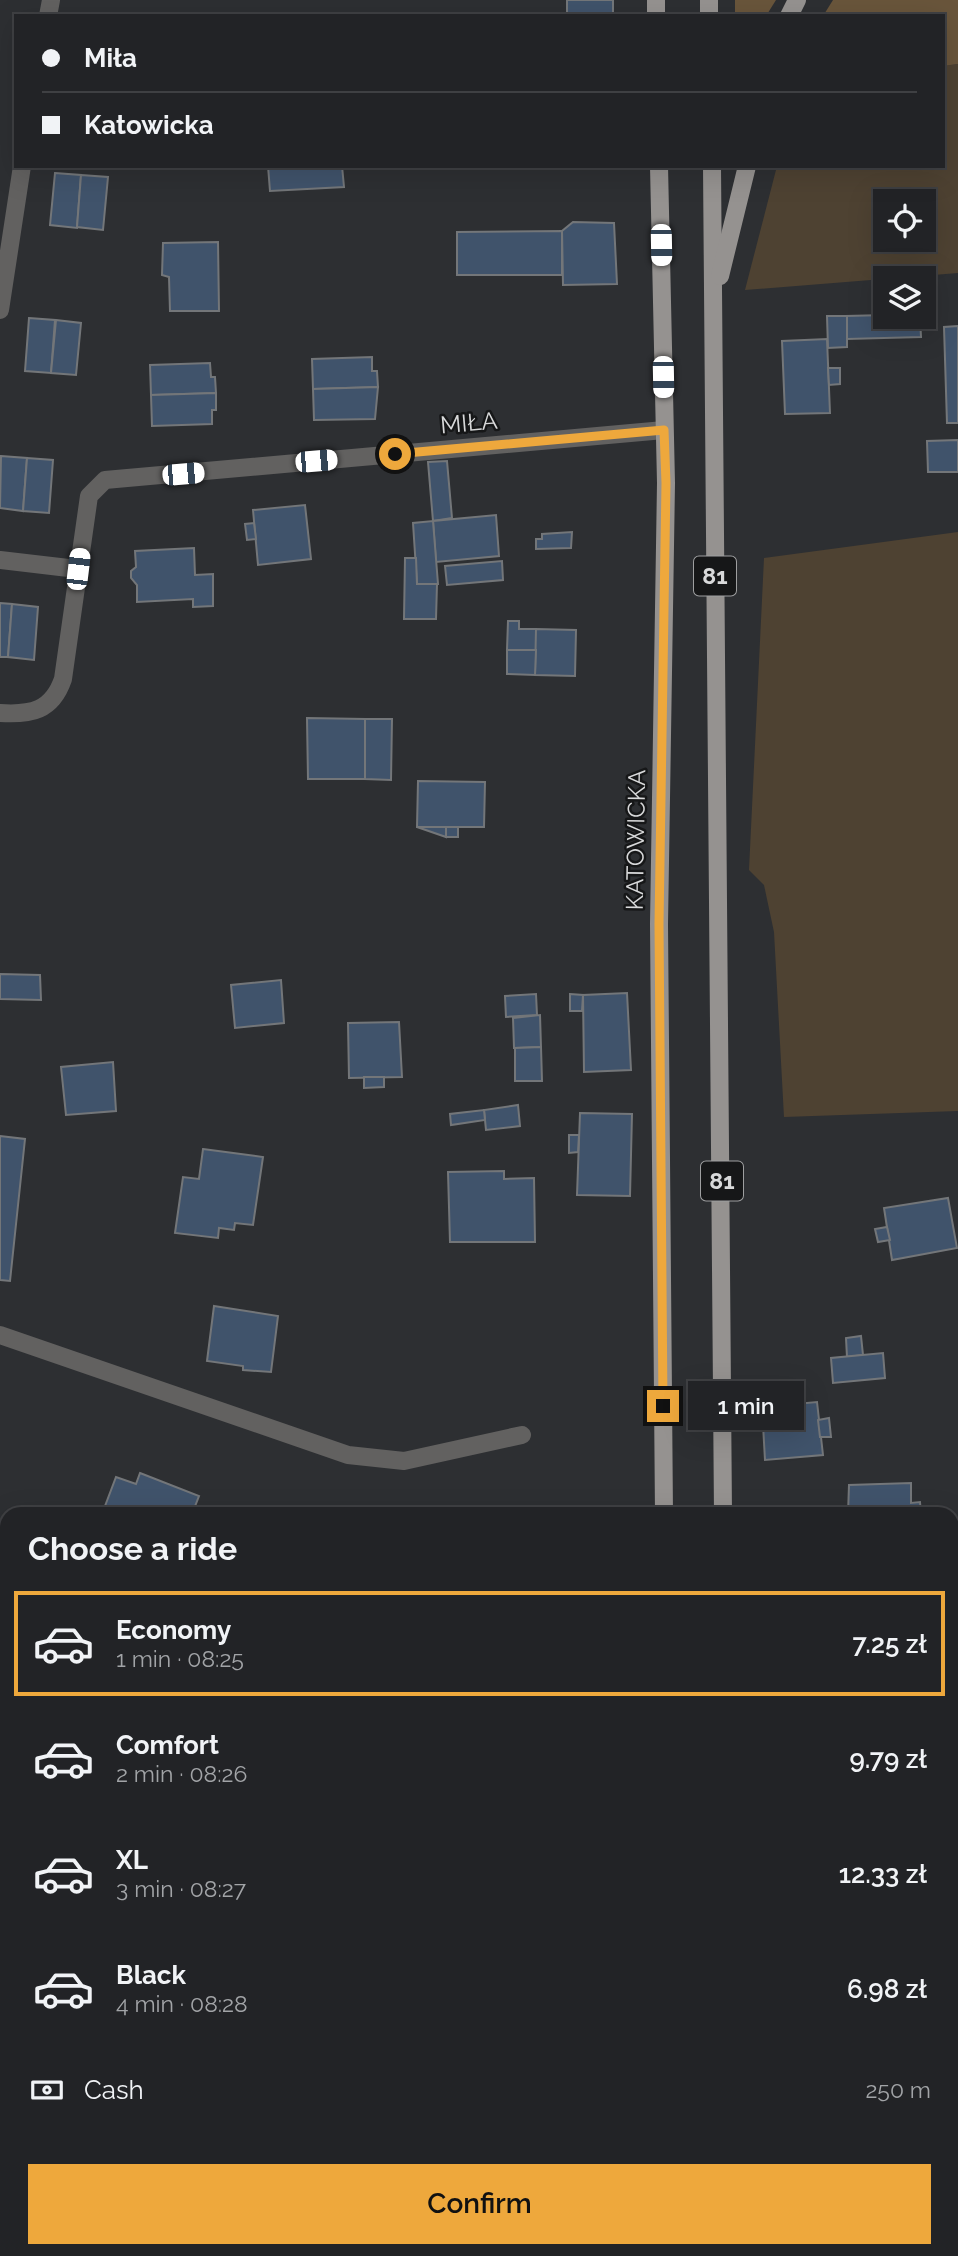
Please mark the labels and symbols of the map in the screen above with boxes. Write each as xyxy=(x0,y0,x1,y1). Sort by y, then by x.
car xyxy=(651,224,672,266)
car xyxy=(653,356,674,398)
street label: MIŁA xyxy=(439,406,499,439)
route start xyxy=(379,438,411,470)
car xyxy=(295,449,338,473)
car xyxy=(162,462,205,486)
car xyxy=(66,547,91,591)
road number: 81 xyxy=(694,556,736,596)
street label: KATOWICKA xyxy=(620,769,651,911)
road number: 81 xyxy=(701,1162,743,1200)
callout: 1 min xyxy=(688,1382,803,1430)
route end xyxy=(647,1390,679,1422)

